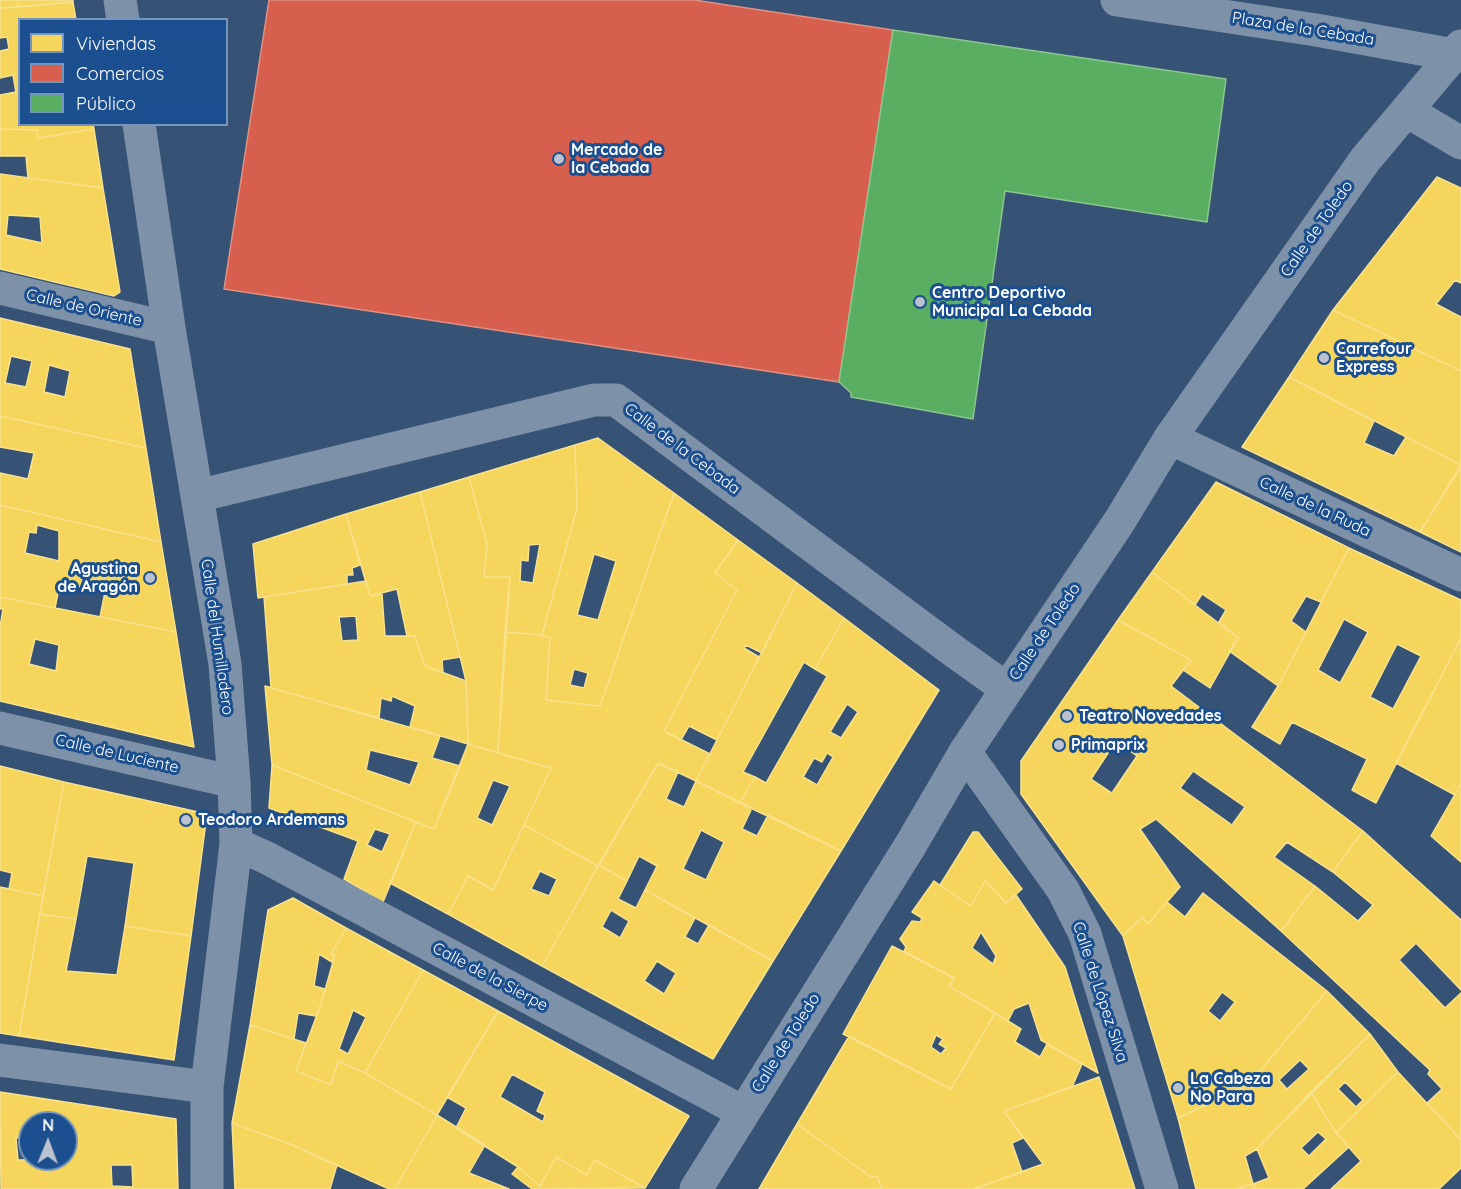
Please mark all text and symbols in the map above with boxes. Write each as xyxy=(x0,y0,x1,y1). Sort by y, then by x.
street label: Plaza de la Cebada xyxy=(1231,8,1375,50)
legend xyxy=(18,18,228,126)
text: Viviendas xyxy=(76,32,156,55)
text: Comercios xyxy=(76,62,164,85)
text: Público xyxy=(76,92,136,115)
place label: Mercado de la Cebada xyxy=(571,140,663,178)
marker: Mercado de la Cebada xyxy=(552,152,566,166)
street label: Calle de Toledo xyxy=(1277,177,1357,281)
place label: Centro Deportivo Municipal La Cebada xyxy=(932,283,1092,321)
street label: Calle de Oriente xyxy=(24,285,144,331)
marker: Centro Deportivo Municipal La Cebada xyxy=(913,295,927,309)
place label: Carrefour Express xyxy=(1336,339,1412,377)
marker: Carrefour Express xyxy=(1317,351,1331,365)
street label: Calle de la Cebada xyxy=(620,399,744,499)
street label: Calle de la Ruda xyxy=(1256,473,1374,541)
street label: Calle del Humilladero xyxy=(197,558,237,716)
place label: Agustina de Aragón xyxy=(57,559,138,597)
marker: Agustina de Aragón xyxy=(143,571,157,585)
street label: Calle de Toledo xyxy=(1005,580,1085,684)
place label: Teatro Novedades xyxy=(1079,706,1222,726)
marker: Teatro Novedades xyxy=(1060,709,1074,723)
street label: Calle de Luciente xyxy=(54,730,180,778)
place label: Primaprix xyxy=(1071,735,1145,755)
marker: Primaprix xyxy=(1052,738,1066,752)
place label: Teodoro Ardemans xyxy=(198,810,345,830)
marker: Teodoro Ardemans xyxy=(179,813,193,827)
street label: Calle de López Silva xyxy=(1068,919,1132,1065)
street label: Calle de la Sierpe xyxy=(429,938,551,1016)
street label: Calle de Toledo xyxy=(748,990,824,1096)
place label: La Cabeza No Para xyxy=(1190,1069,1271,1107)
marker: La Cabeza No Para xyxy=(1171,1081,1185,1095)
north arrow xyxy=(18,1111,78,1171)
text: N xyxy=(42,1115,54,1135)

